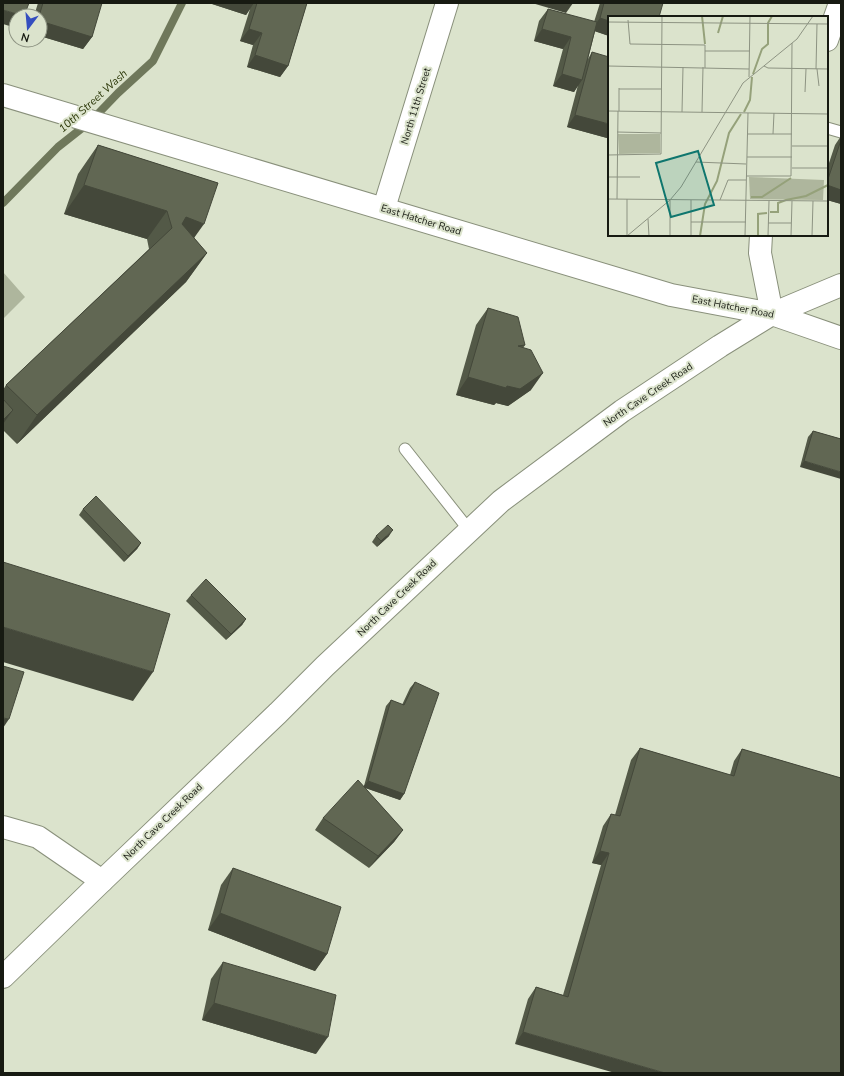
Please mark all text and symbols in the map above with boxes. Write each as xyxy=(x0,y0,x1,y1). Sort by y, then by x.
north arrow xyxy=(8,8,48,48)
inset map xyxy=(608,16,828,236)
text: N xyxy=(19,29,31,45)
street label: North 11th Street xyxy=(398,65,434,146)
water label: 10th Street Wash xyxy=(55,66,131,136)
street label: East Hatcher Road xyxy=(379,201,463,239)
street label: East Hatcher Road xyxy=(691,292,775,322)
street label: North Cave Creek Road xyxy=(601,360,696,430)
street label: North Cave Creek Road xyxy=(354,556,440,640)
street label: North Cave Creek Road xyxy=(120,780,206,864)

